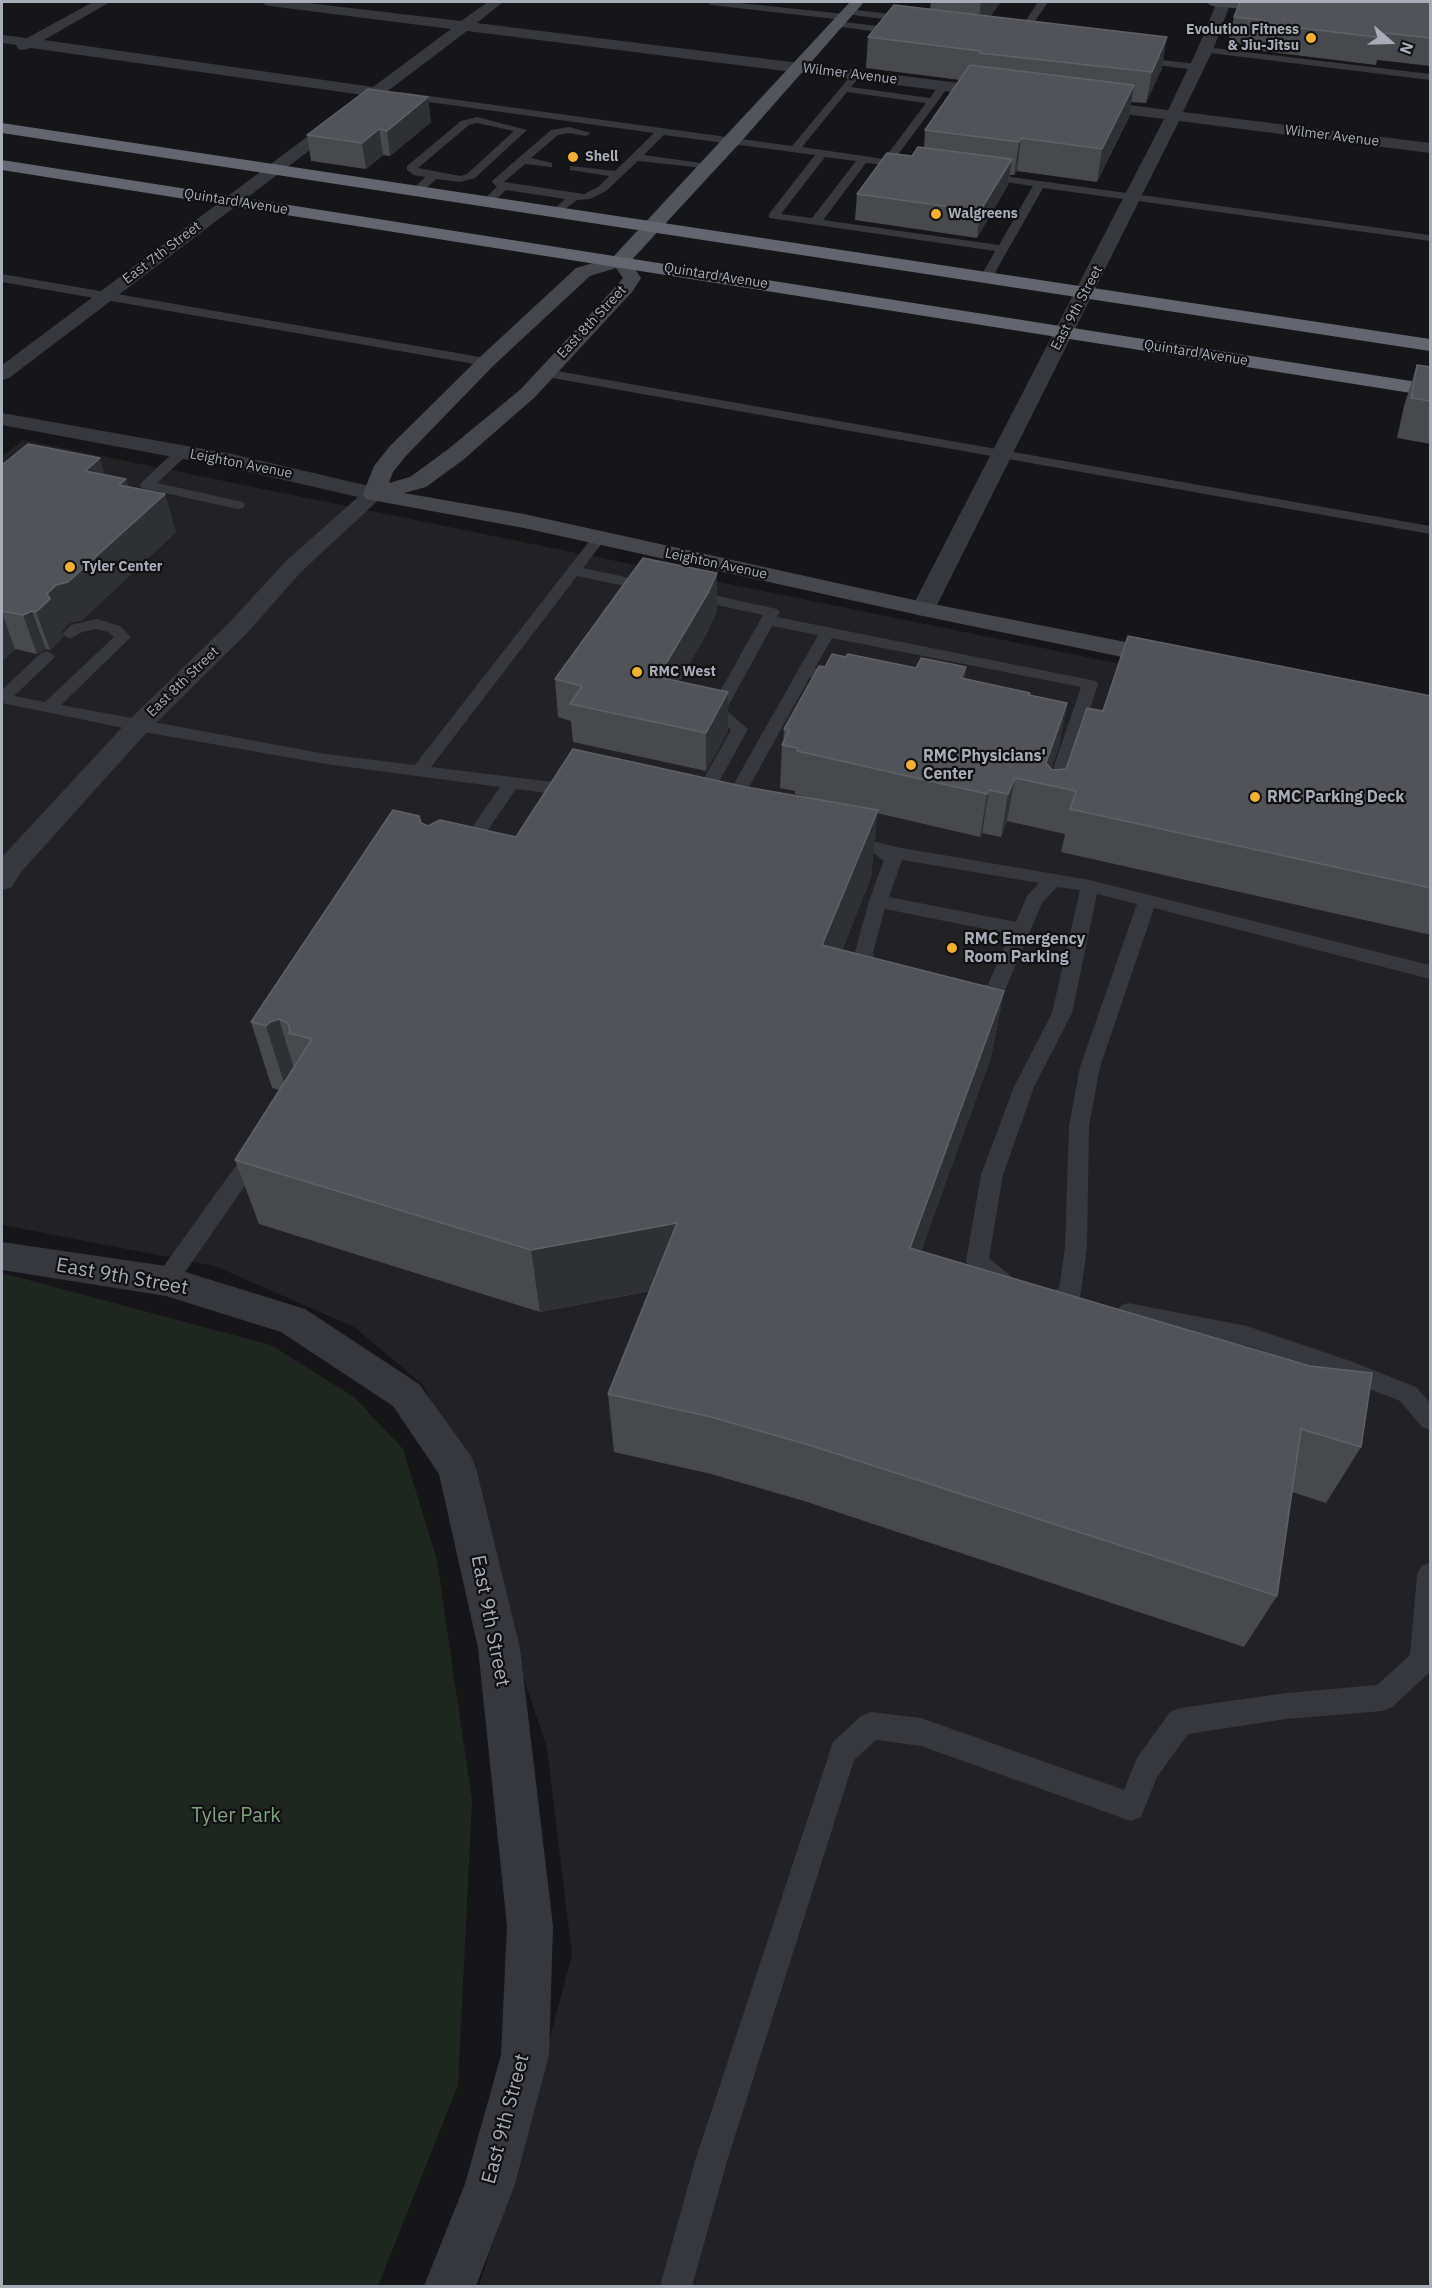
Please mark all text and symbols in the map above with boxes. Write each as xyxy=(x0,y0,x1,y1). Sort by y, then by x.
north arrow xyxy=(1360,12,1420,72)
place label: Evolution Fitness & Jiu-Jitsu xyxy=(1186,22,1299,54)
marker: Evolution Fitness & Jiu-Jitsu xyxy=(1304,31,1318,45)
text: N xyxy=(1396,39,1418,57)
street label: Wilmer Avenue xyxy=(802,60,898,88)
street label: Wilmer Avenue xyxy=(1284,122,1380,150)
place label: Shell xyxy=(585,149,618,165)
marker: Shell xyxy=(566,150,580,164)
street label: Quintard Avenue xyxy=(183,185,289,219)
place label: Walgreens xyxy=(948,206,1018,222)
marker: Walgreens xyxy=(929,207,943,221)
street label: East 7th Street xyxy=(120,218,204,288)
street label: Quintard Avenue xyxy=(663,259,769,293)
street label: East 9th Street xyxy=(1048,263,1106,353)
street label: East 8th Street xyxy=(554,282,630,362)
street label: Quintard Avenue xyxy=(1143,336,1249,370)
street label: Leighton Avenue xyxy=(188,446,294,482)
street label: Leighton Avenue xyxy=(663,545,769,583)
place label: Tyler Center xyxy=(82,559,162,575)
marker: Tyler Center xyxy=(63,560,77,574)
street label: East 8th Street xyxy=(144,643,222,721)
place label: RMC West xyxy=(649,664,716,680)
marker: RMC West xyxy=(630,665,644,679)
place label: RMC Physicians' Center xyxy=(923,746,1046,784)
marker: RMC Physicians' Center xyxy=(904,758,918,772)
place label: RMC Parking Deck xyxy=(1267,787,1405,807)
marker: RMC Parking Deck xyxy=(1248,790,1262,804)
place label: RMC Emergency Room Parking xyxy=(964,929,1085,967)
marker: RMC Emergency Room Parking xyxy=(945,941,959,955)
street label: East 9th Street xyxy=(54,1254,190,1300)
street label: East 9th Street xyxy=(465,1553,515,1689)
park label: Tyler Park xyxy=(191,1804,281,1828)
street label: East 9th Street xyxy=(477,2051,535,2187)

